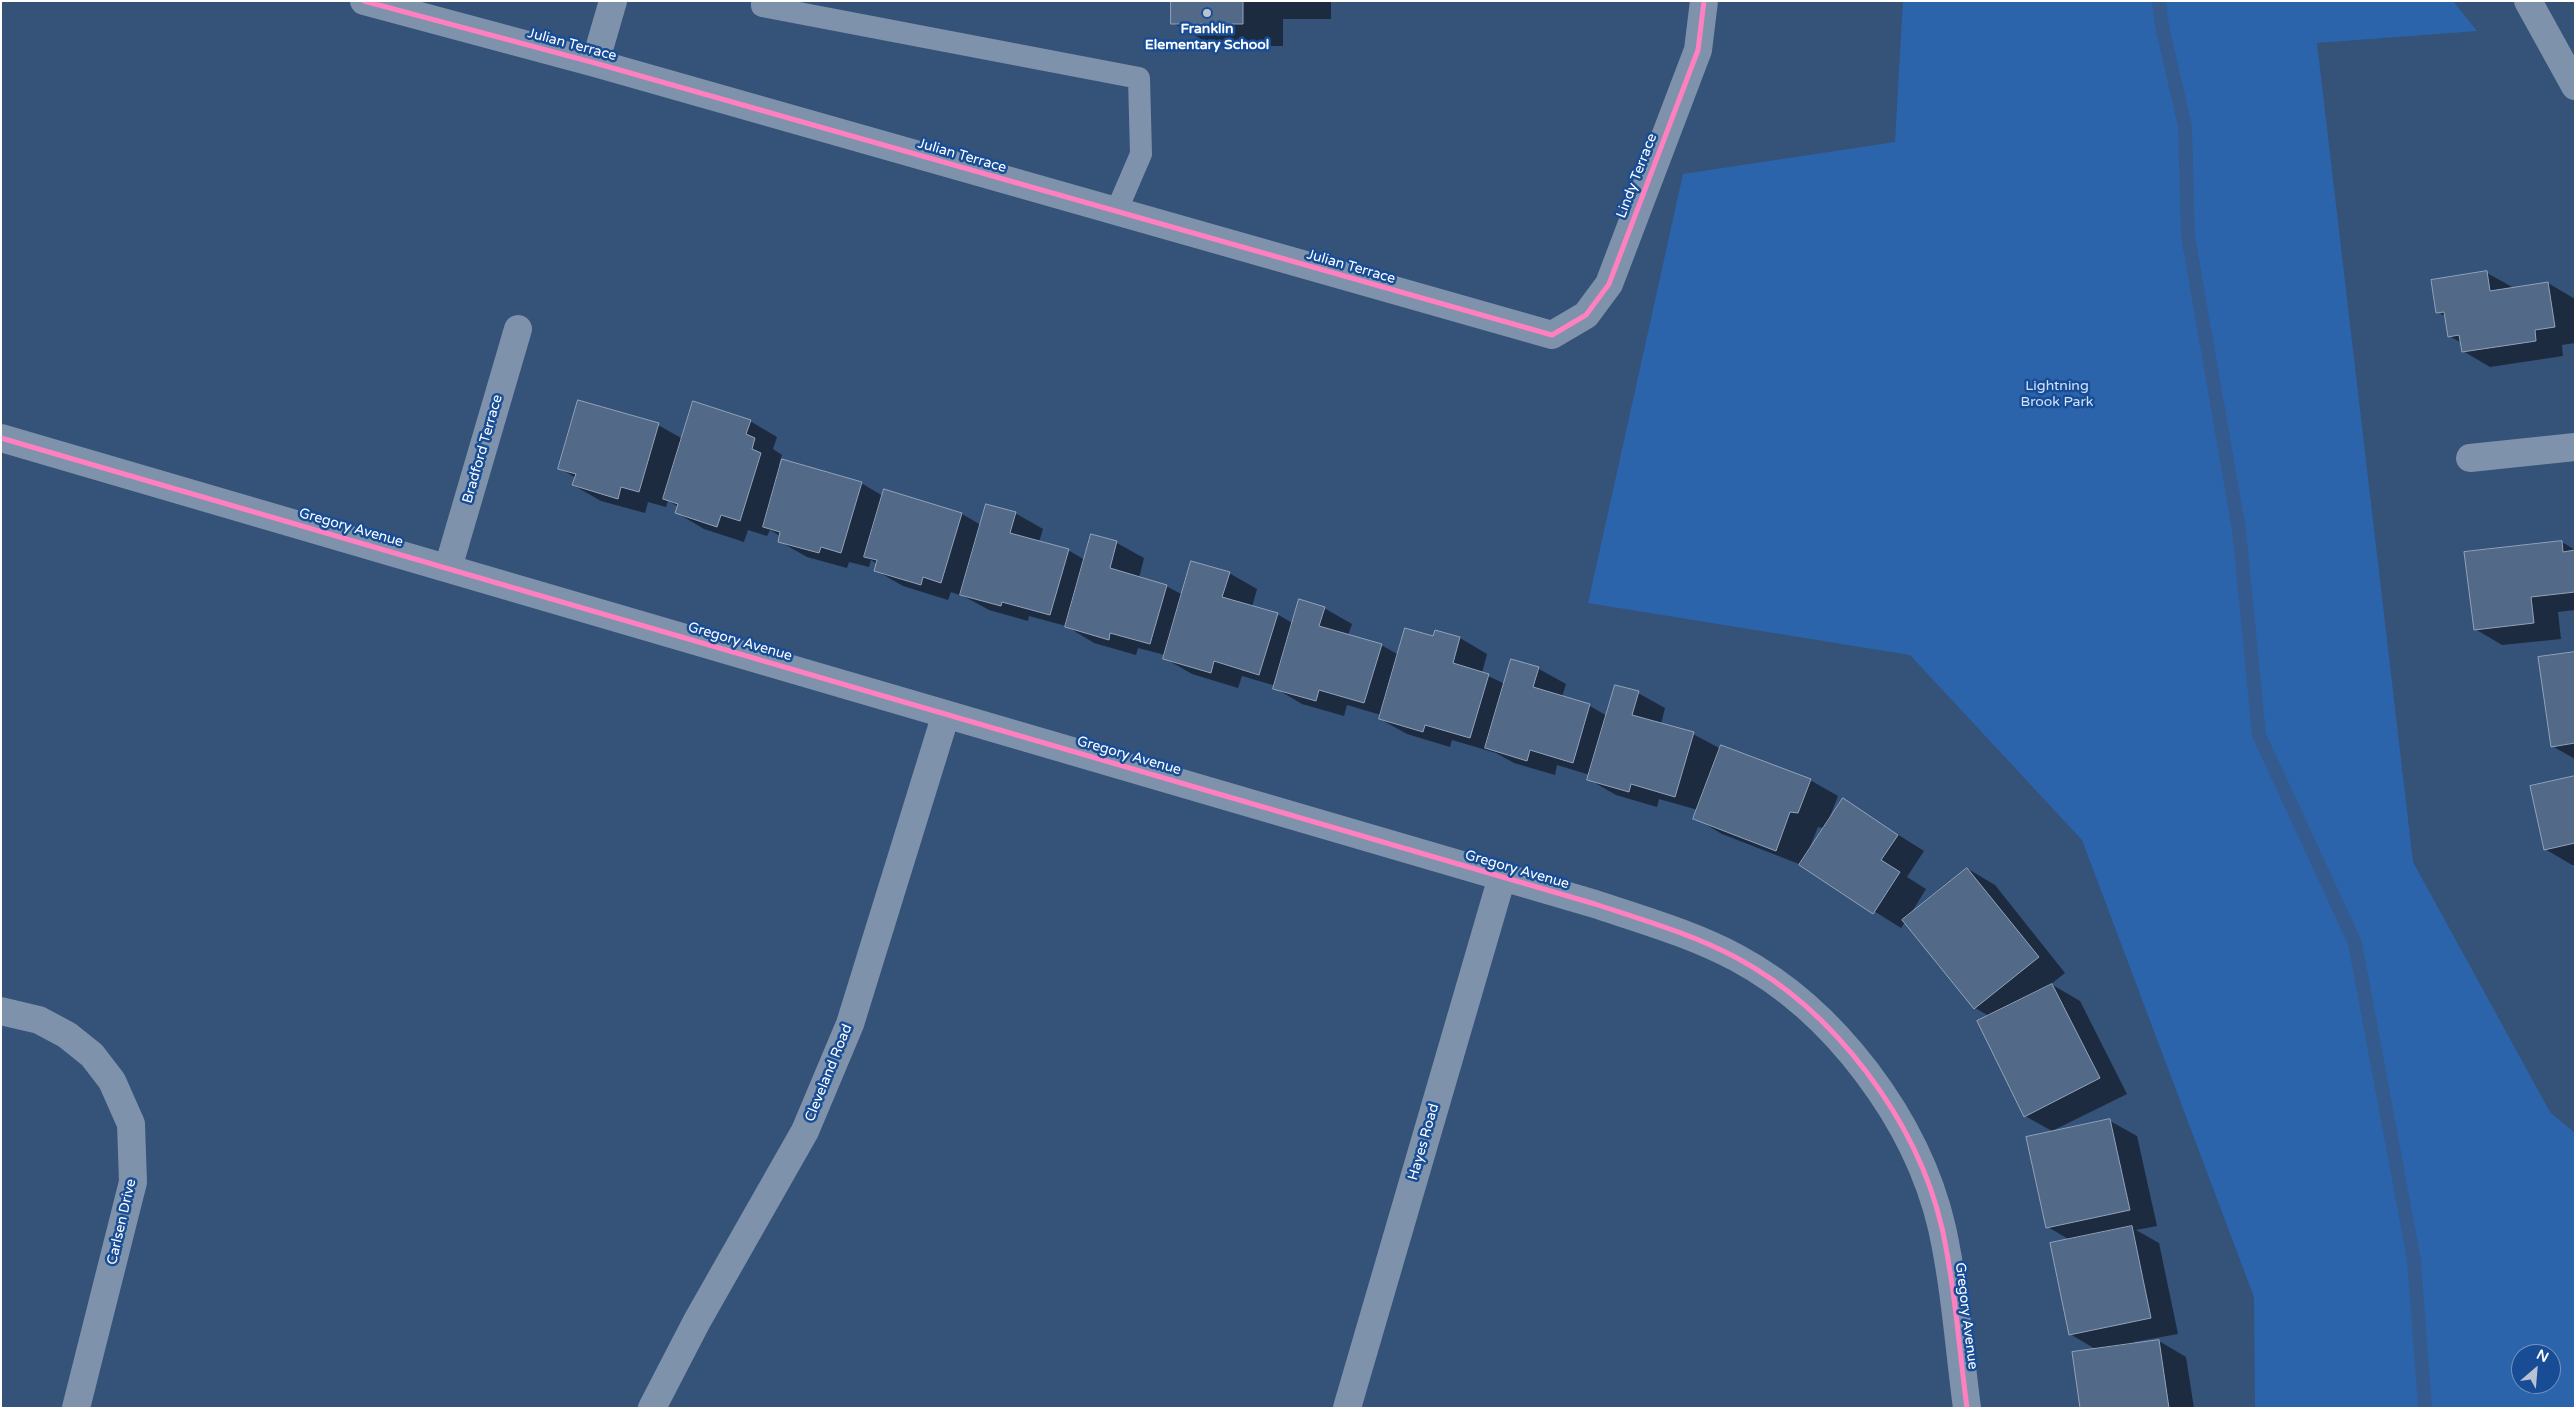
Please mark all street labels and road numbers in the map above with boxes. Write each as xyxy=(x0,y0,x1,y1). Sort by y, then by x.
street label: Julian Terrace xyxy=(526,25,618,65)
street label: Lindy Terrace xyxy=(1613,131,1661,221)
street label: Julian Terrace xyxy=(916,135,1008,177)
street label: Julian Terrace xyxy=(1305,246,1397,288)
street label: Bradford Terrace xyxy=(459,393,507,505)
street label: Gregory Avenue xyxy=(297,505,405,551)
street label: Gregory Avenue xyxy=(686,619,794,665)
street label: Gregory Avenue xyxy=(1075,733,1183,779)
street label: Gregory Avenue xyxy=(1463,847,1571,893)
street label: Cleveland Road xyxy=(802,1022,856,1124)
street label: Hayes Road xyxy=(1405,1102,1443,1182)
street label: Carlsen Drive xyxy=(104,1177,140,1267)
street label: Gregory Avenue xyxy=(1951,1262,1981,1370)

